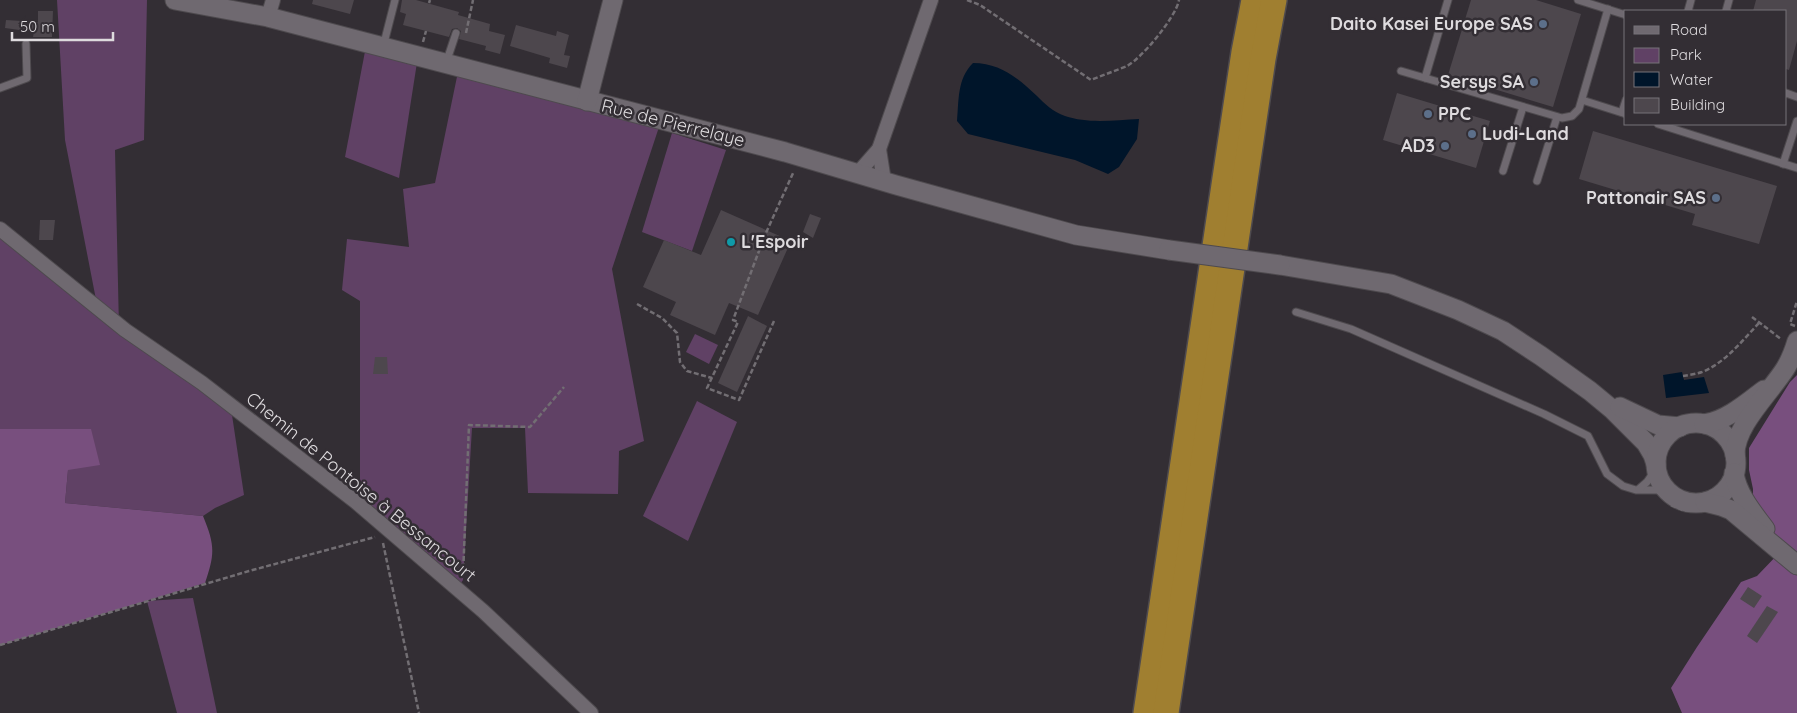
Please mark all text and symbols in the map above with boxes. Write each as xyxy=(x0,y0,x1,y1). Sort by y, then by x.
scale bar xyxy=(12,10,114,42)
legend xyxy=(1624,10,1787,125)
place label: Daito Kasei Europe SAS xyxy=(1330,12,1533,35)
text: 50 m xyxy=(20,17,55,36)
marker: Daito Kasei Europe SAS xyxy=(1537,18,1549,30)
text: Road xyxy=(1670,20,1707,39)
text: Park xyxy=(1670,45,1702,64)
place label: Sersys SA xyxy=(1440,70,1524,93)
text: Water xyxy=(1670,70,1713,89)
marker: Sersys SA xyxy=(1528,76,1540,88)
street label: Rue de Pierrelaye xyxy=(599,94,747,151)
text: Building xyxy=(1670,95,1725,114)
place label: PPC xyxy=(1438,102,1471,125)
marker: PPC xyxy=(1422,108,1434,120)
place label: Ludi-Land xyxy=(1482,122,1569,145)
marker: Ludi-Land xyxy=(1466,128,1478,140)
place label: AD3 xyxy=(1401,134,1435,157)
marker: AD3 xyxy=(1439,140,1451,152)
place label: Pattonair SAS xyxy=(1586,186,1706,209)
marker: Pattonair SAS xyxy=(1710,192,1722,204)
place label: L'Espoir xyxy=(741,230,809,253)
marker: L'Espoir xyxy=(725,236,737,248)
street label: Chemin de Pontoise à Bessancourt xyxy=(242,387,481,587)

